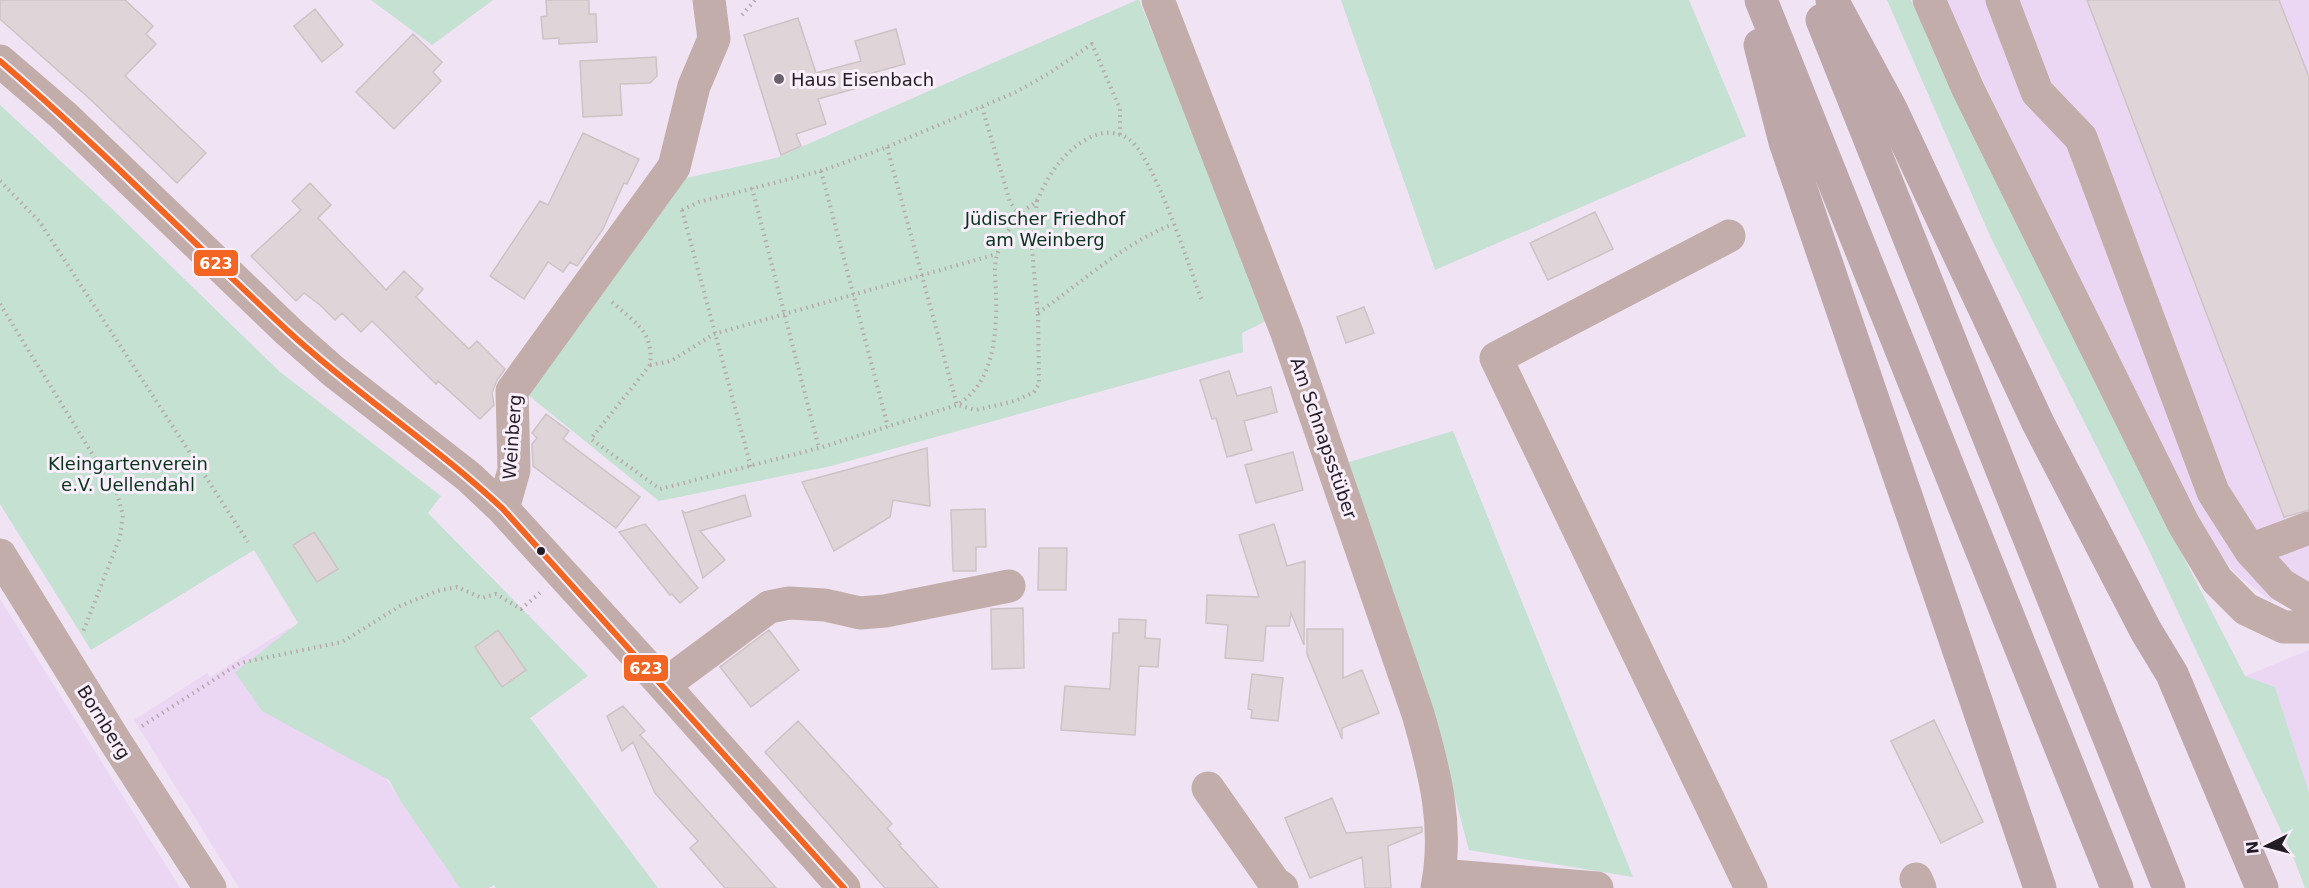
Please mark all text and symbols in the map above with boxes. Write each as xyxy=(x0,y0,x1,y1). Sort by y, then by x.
place label: Haus Eisenbach xyxy=(791,69,934,90)
marker: Haus Eisenbach xyxy=(772,72,786,86)
park label: Jüdischer Friedhof am Weinberg xyxy=(964,208,1126,250)
line badge: 623 xyxy=(193,249,239,277)
text: 623 xyxy=(199,254,233,273)
street label: Am Schnapsstüber xyxy=(1287,355,1362,522)
street label: Weinberg xyxy=(499,394,525,480)
park label: Kleingartenverein e.V. Uellendahl xyxy=(48,453,208,495)
unlabelled marker xyxy=(535,545,547,557)
line badge: 623 xyxy=(623,654,669,682)
text: 623 xyxy=(629,659,663,678)
street label: Bornberg xyxy=(73,681,135,763)
north arrow xyxy=(2237,816,2297,876)
text: N xyxy=(2242,840,2263,855)

